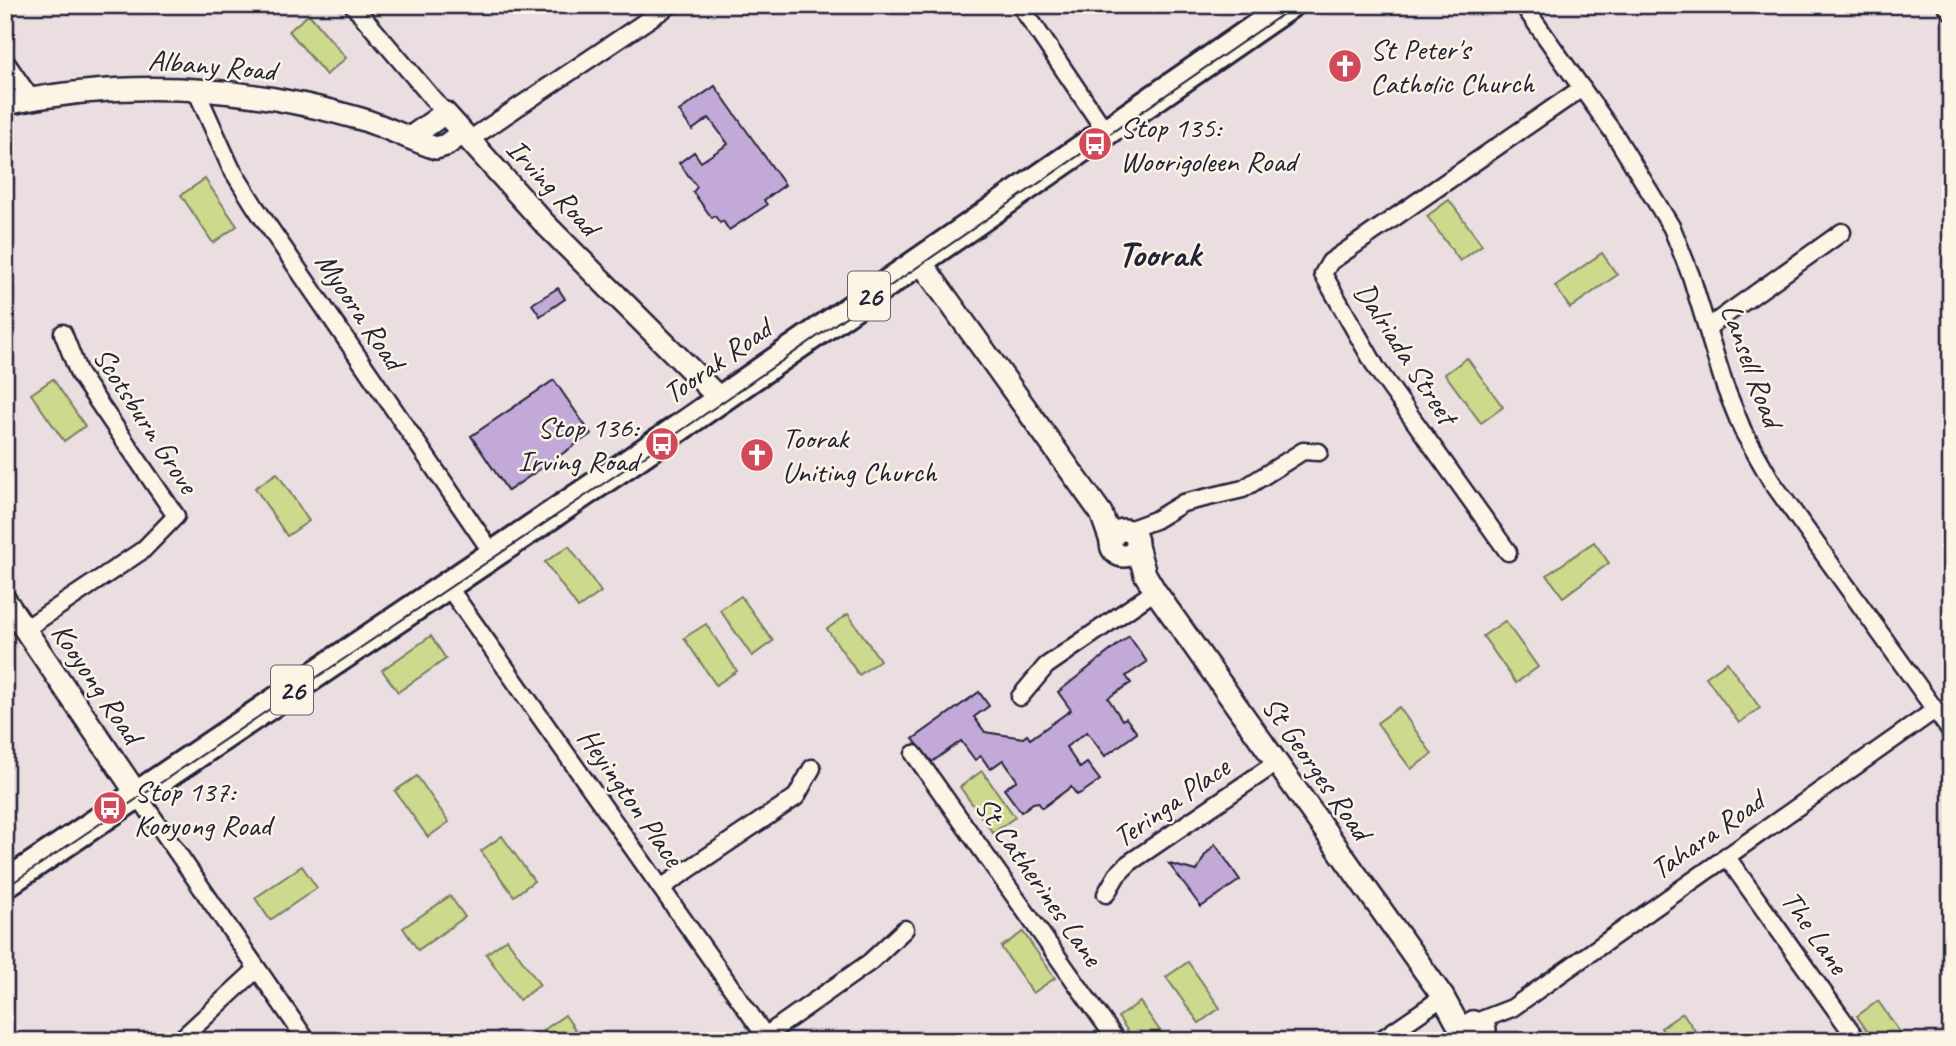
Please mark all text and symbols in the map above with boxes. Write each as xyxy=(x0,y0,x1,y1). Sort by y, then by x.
place label: St Peter's Catholic Church xyxy=(1370,30,1535,102)
street label: Albany Road xyxy=(147,41,281,90)
church icon: St Peter's Catholic Church xyxy=(1326,47,1364,85)
place label: Stop 135: Woorigoleen Road xyxy=(1120,108,1300,180)
bus stop icon: Stop 135: Woorigoleen Road xyxy=(1076,125,1114,163)
street label: Irving Road xyxy=(498,130,611,247)
district label: Toorak xyxy=(1117,230,1204,277)
street label: Myoora Road xyxy=(307,245,415,380)
road number: 26 xyxy=(848,272,890,320)
street label: Dalriada Street xyxy=(1346,275,1468,435)
street label: Lansell Road xyxy=(1712,298,1793,436)
street label: Toorak Road xyxy=(655,308,782,412)
street label: Scotsburn Grove xyxy=(85,340,209,502)
place label: Stop 136: Irving Road xyxy=(518,408,642,480)
place label: Toorak Uniting Church xyxy=(782,419,938,491)
bus stop icon: Stop 136: Irving Road xyxy=(643,425,681,463)
church icon: Toorak Uniting Church xyxy=(738,436,776,474)
street label: Kooyong Road xyxy=(43,616,153,754)
road number: 26 xyxy=(271,666,313,714)
street label: St Georges Road xyxy=(1254,689,1383,851)
street label: Heyington Place xyxy=(569,720,694,875)
street label: Teringa Place xyxy=(1105,747,1238,856)
place label: Stop 137: Kooyong Road xyxy=(134,772,275,844)
street label: Tahara Road xyxy=(1643,780,1775,888)
bus stop icon: Stop 137: Kooyong Road xyxy=(91,789,129,827)
street label: St Catherines Lane xyxy=(967,789,1113,975)
street label: The Lane xyxy=(1773,883,1859,983)

